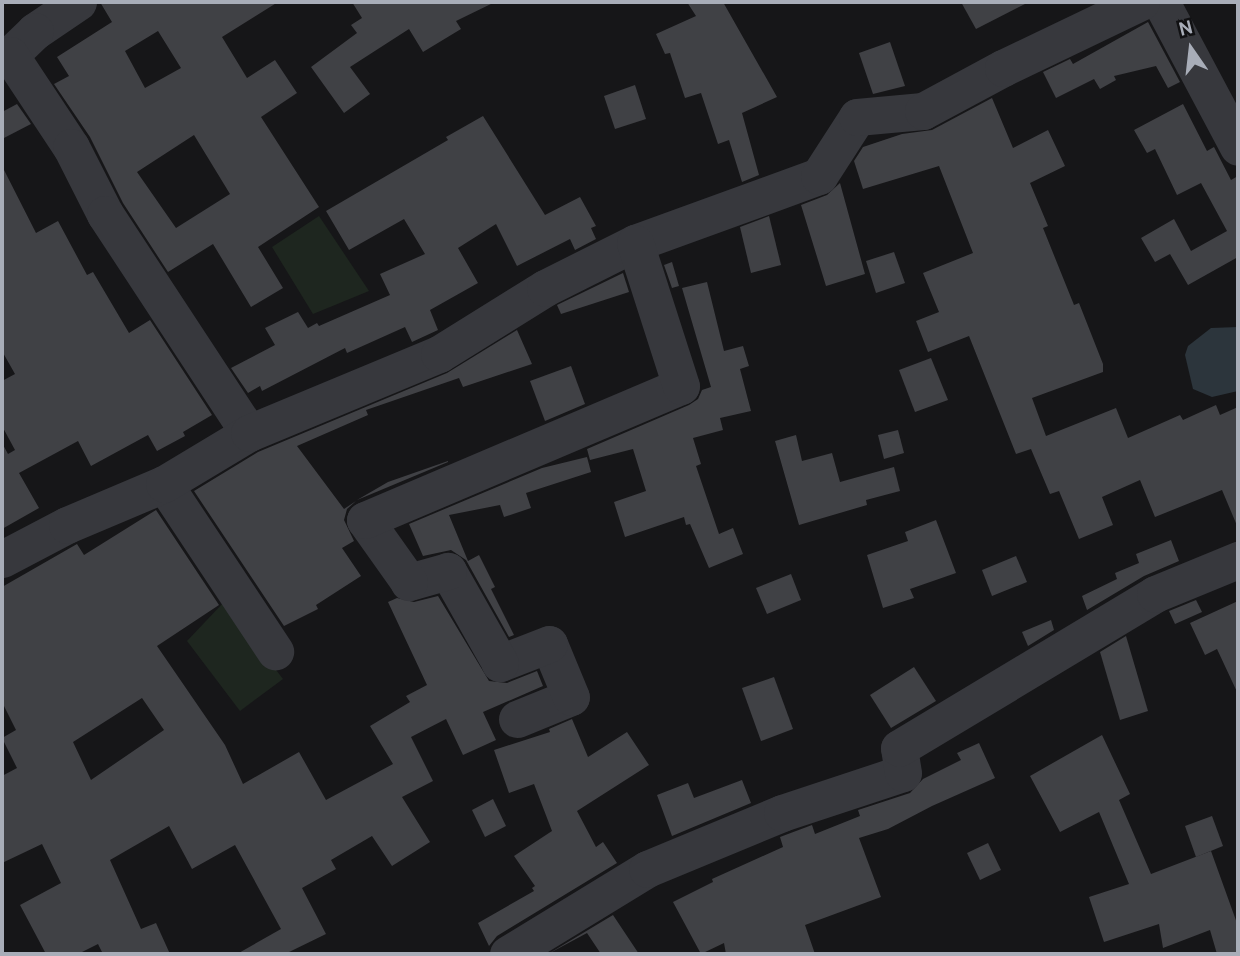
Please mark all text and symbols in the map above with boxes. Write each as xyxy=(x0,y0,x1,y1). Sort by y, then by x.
north arrow xyxy=(1156,14,1226,84)
text: N xyxy=(1176,15,1195,41)

